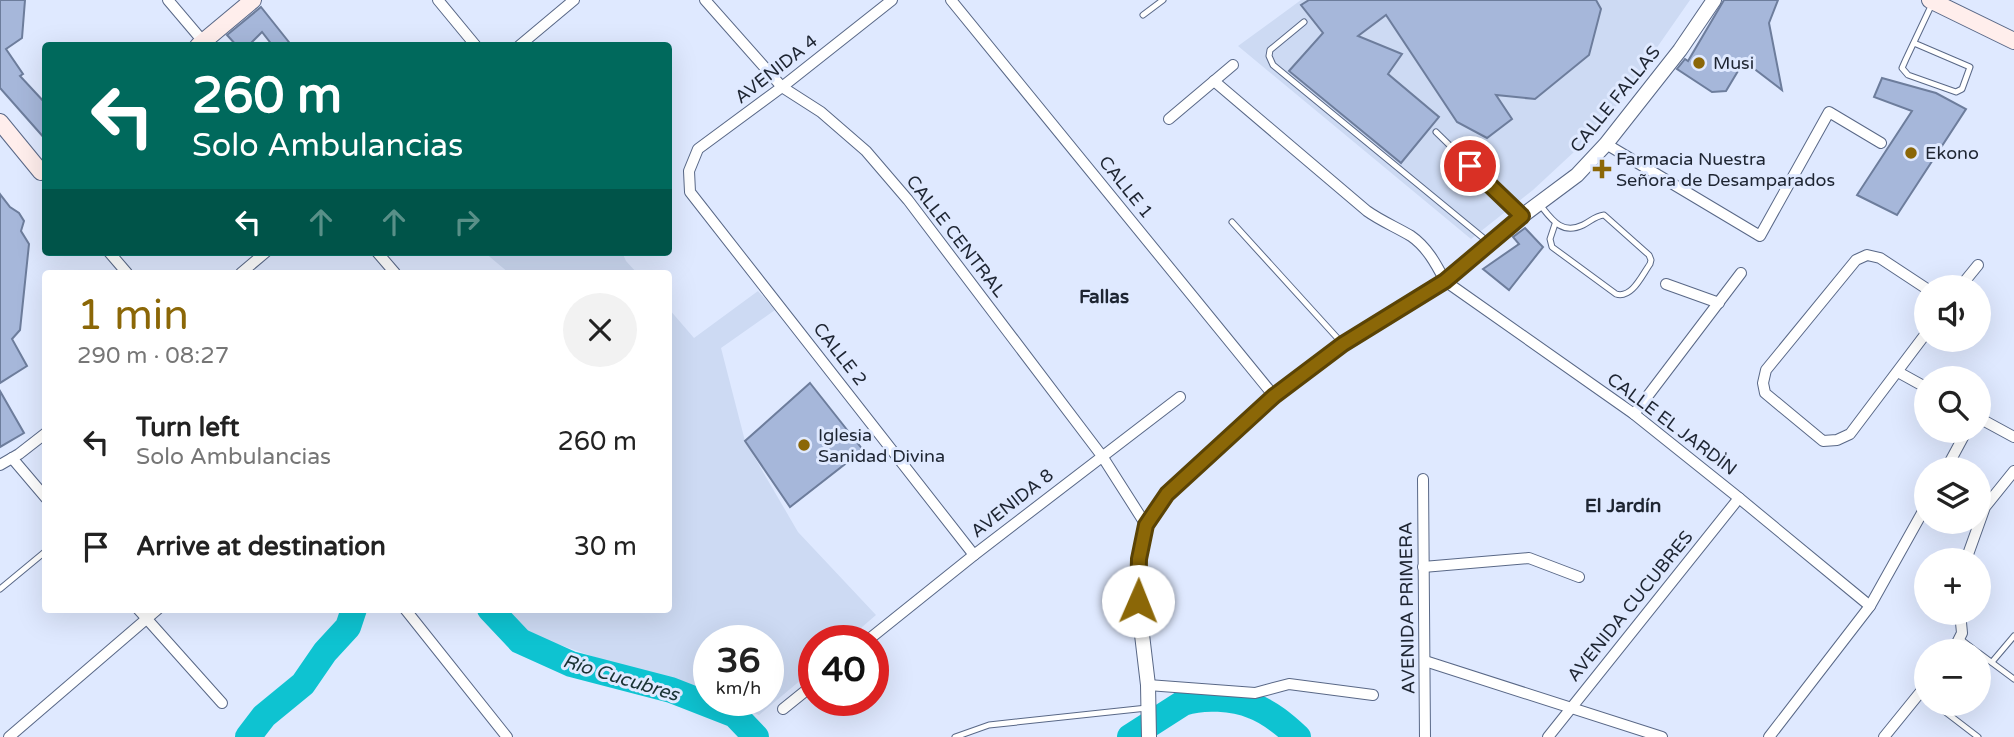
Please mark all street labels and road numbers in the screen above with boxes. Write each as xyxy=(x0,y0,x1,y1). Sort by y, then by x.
street label: AVENIDA 4 xyxy=(730,30,822,108)
street label: CALLE FALLAS xyxy=(1565,41,1665,157)
street label: CALLE 1 xyxy=(1094,151,1158,223)
street label: CALLE CENTRAL xyxy=(902,171,1011,302)
street label: CALLE 2 xyxy=(809,318,871,390)
street label: CALLE EL JARDÌN xyxy=(1603,368,1741,480)
street label: AVENIDA 8 xyxy=(966,464,1058,542)
street label: AVENIDA PRIMERA xyxy=(1394,521,1420,695)
street label: AVENIDA CUCUBRES xyxy=(1562,526,1698,686)

